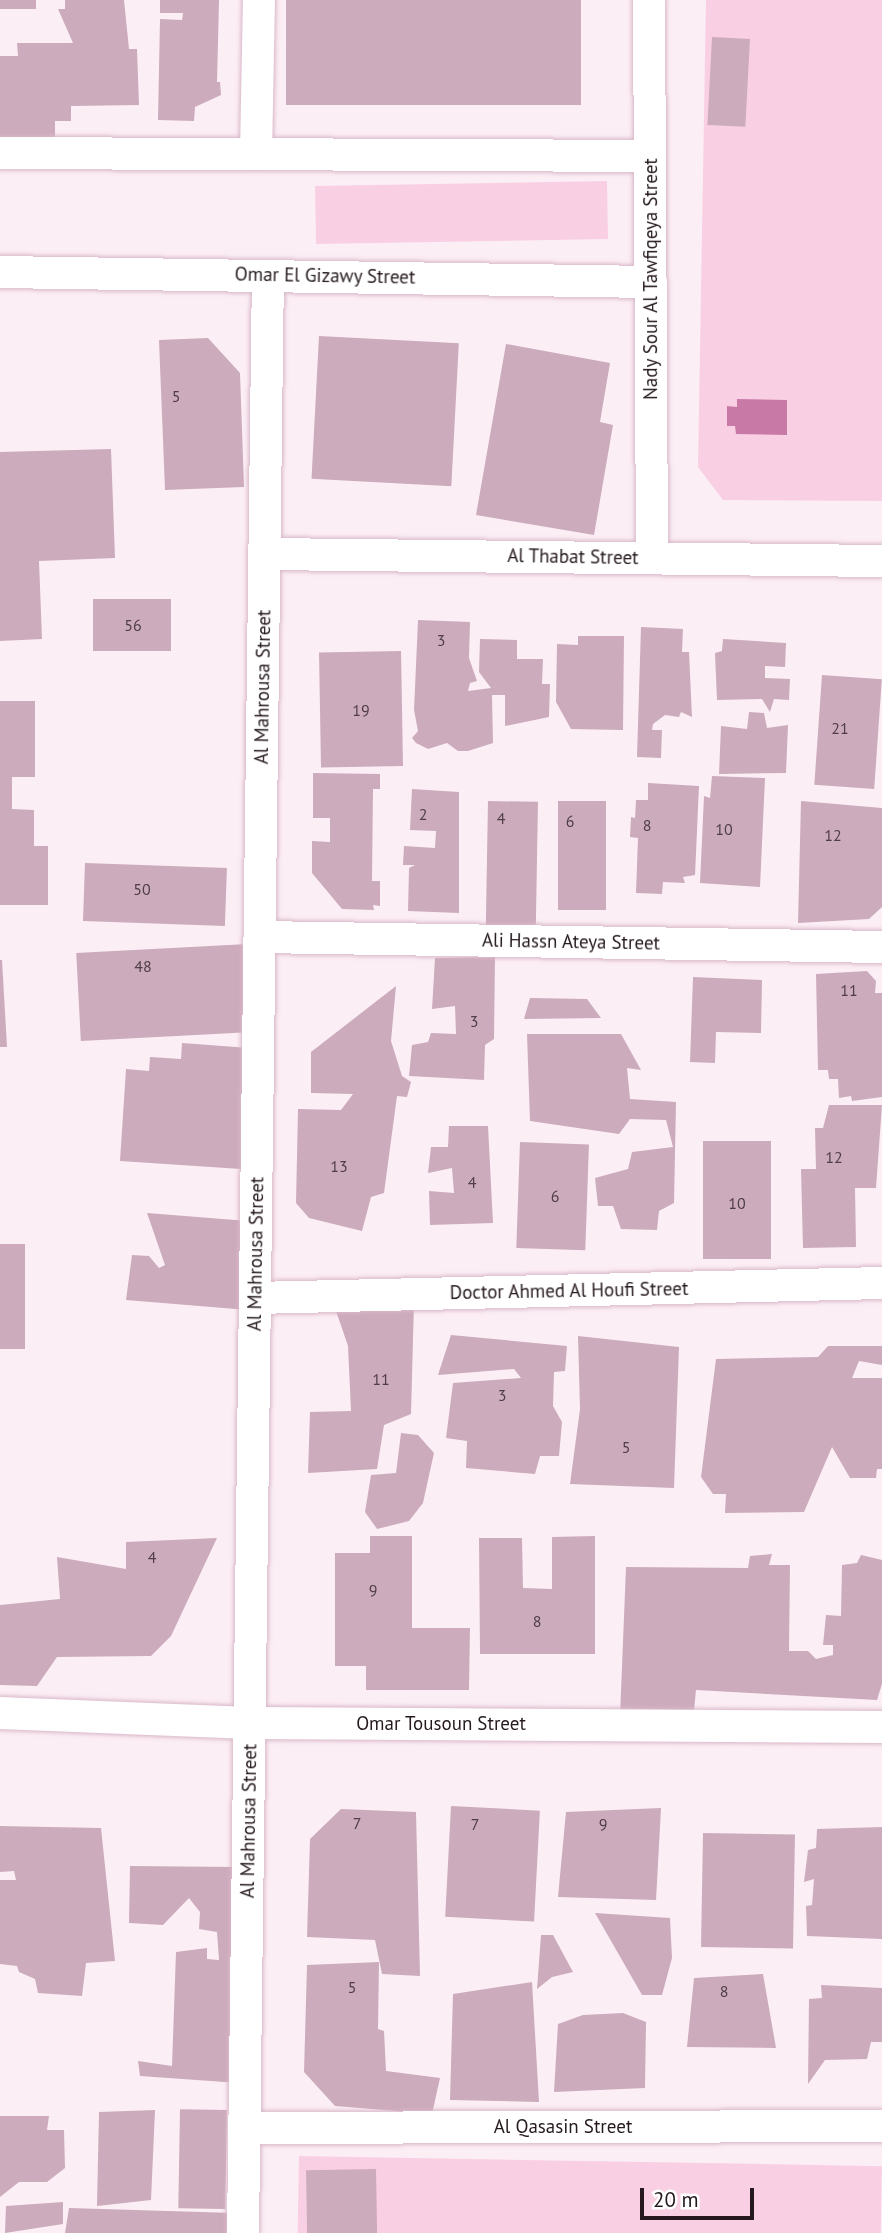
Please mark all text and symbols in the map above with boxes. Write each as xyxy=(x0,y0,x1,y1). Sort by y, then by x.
street label: Nady Sour Al Tawfiqeya Street xyxy=(640,157,662,401)
street label: Omar El Gizawy Street xyxy=(234,263,416,289)
house number: 5 xyxy=(172,386,180,406)
street label: Al Thabat Street xyxy=(507,544,639,570)
street label: Al Mahrousa Street xyxy=(250,610,276,764)
house number: 56 xyxy=(124,615,142,635)
house number: 3 xyxy=(437,630,445,650)
house number: 19 xyxy=(352,700,370,720)
house number: 21 xyxy=(831,718,849,738)
house number: 2 xyxy=(419,804,427,824)
house number: 4 xyxy=(497,808,505,828)
house number: 6 xyxy=(566,811,574,831)
house number: 8 xyxy=(643,815,651,835)
house number: 10 xyxy=(715,819,733,839)
house number: 12 xyxy=(824,825,842,845)
house number: 50 xyxy=(133,879,151,899)
street label: Ali Hassn Ateya Street xyxy=(481,929,661,955)
house number: 48 xyxy=(134,956,152,976)
house number: 11 xyxy=(840,980,858,1000)
house number: 3 xyxy=(470,1011,478,1031)
house number: 12 xyxy=(825,1147,843,1167)
house number: 13 xyxy=(330,1156,348,1176)
house number: 4 xyxy=(468,1172,476,1192)
street label: Al Mahrousa Street xyxy=(243,1177,269,1331)
house number: 6 xyxy=(551,1186,559,1206)
house number: 10 xyxy=(728,1193,746,1213)
street label: Doctor Ahmed Al Houfi Street xyxy=(449,1278,689,1304)
house number: 11 xyxy=(372,1369,390,1389)
house number: 3 xyxy=(498,1385,506,1405)
house number: 5 xyxy=(622,1437,630,1457)
house number: 4 xyxy=(148,1547,156,1567)
house number: 9 xyxy=(369,1580,377,1600)
house number: 8 xyxy=(533,1611,541,1631)
street label: Omar Tousoun Street xyxy=(356,1713,526,1735)
street label: Al Mahrousa Street xyxy=(236,1744,262,1898)
house number: 7 xyxy=(353,1813,361,1833)
house number: 7 xyxy=(471,1814,479,1834)
house number: 9 xyxy=(599,1814,607,1834)
house number: 5 xyxy=(348,1977,356,1997)
house number: 8 xyxy=(720,1981,728,2001)
street label: Al Qasasin Street xyxy=(494,2116,632,2138)
scale bar xyxy=(644,2174,758,2218)
text: 20 m xyxy=(653,2186,699,2213)

